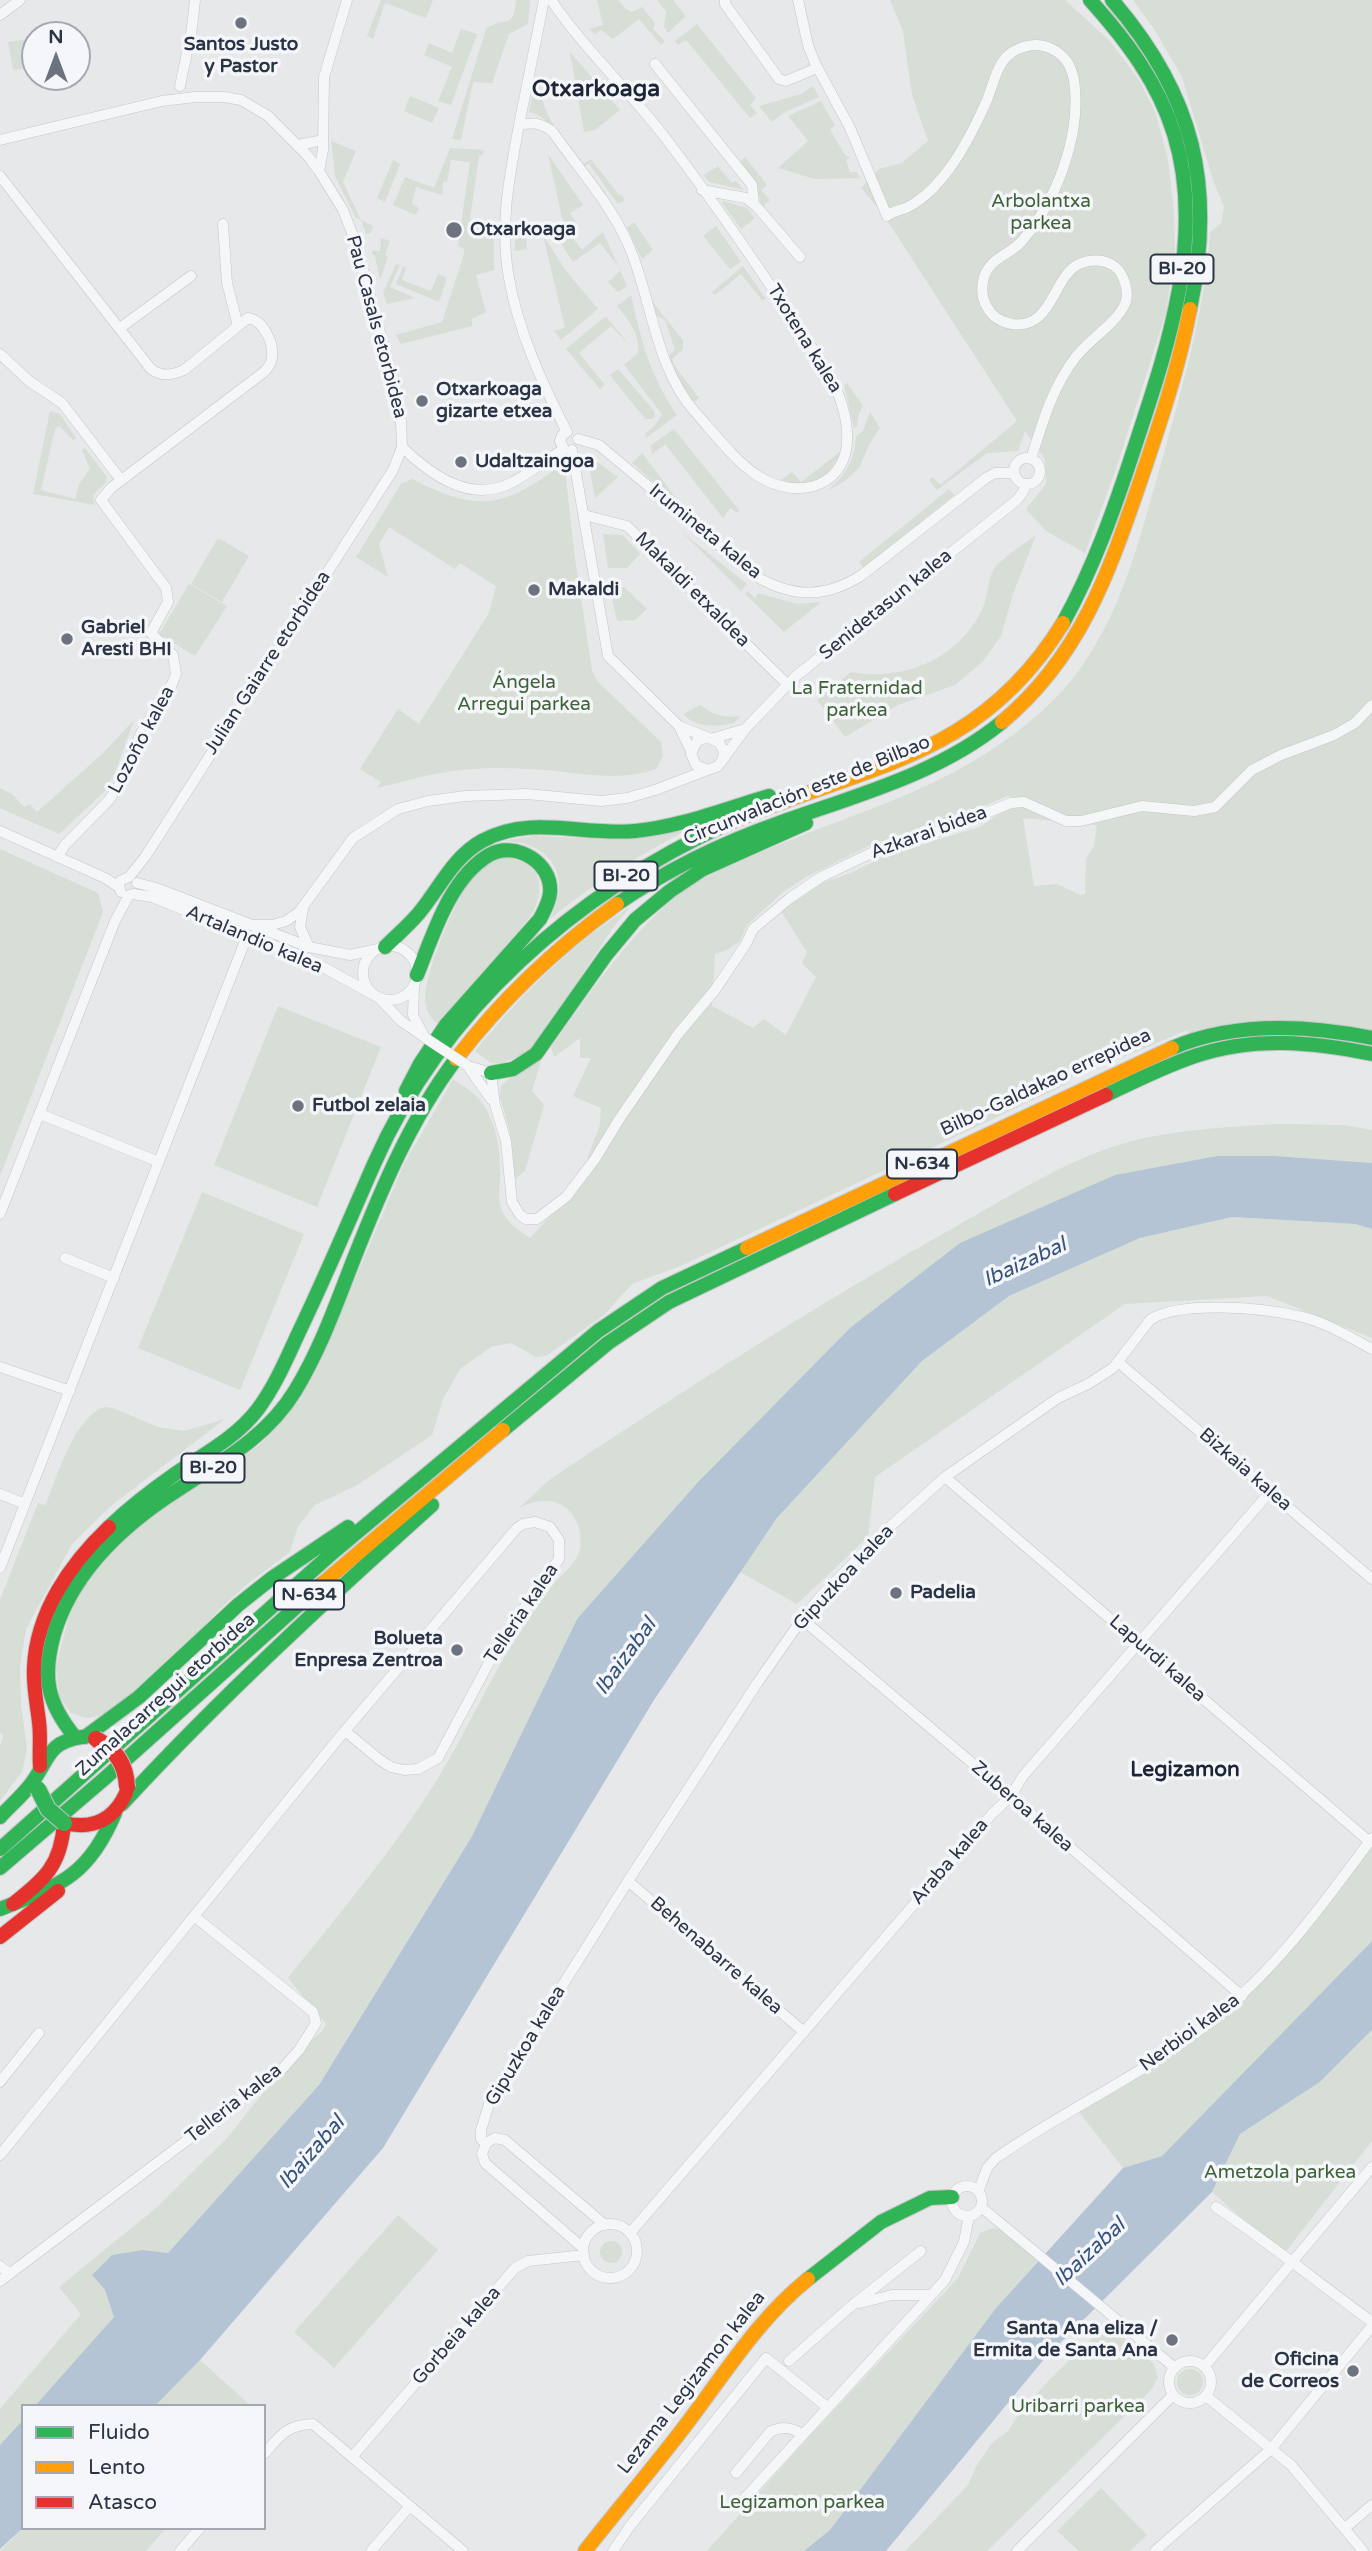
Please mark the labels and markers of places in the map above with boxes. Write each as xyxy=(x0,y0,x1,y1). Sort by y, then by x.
marker: Santos Justo y Pastor xyxy=(233,15,249,31)
place label: Santos Justo y Pastor xyxy=(184,34,298,78)
place label: Otxarkoaga xyxy=(470,219,576,241)
marker: Otxarkoaga xyxy=(444,220,464,240)
place label: Otxarkoaga gizarte etxea xyxy=(436,379,552,423)
marker: Otxarkoaga gizarte etxea xyxy=(414,393,430,409)
place label: Udaltzaingoa xyxy=(475,451,594,473)
marker: Udaltzaingoa xyxy=(453,454,469,470)
place label: Makaldi xyxy=(548,579,619,601)
marker: Makaldi xyxy=(526,582,542,598)
place label: Gabriel Aresti BHI xyxy=(81,617,172,661)
marker: Gabriel Aresti BHI xyxy=(59,631,75,647)
place label: Futbol zelaia xyxy=(312,1095,426,1117)
marker: Futbol zelaia xyxy=(290,1098,306,1114)
place label: Padelia xyxy=(910,1582,976,1604)
marker: Padelia xyxy=(888,1585,904,1601)
place label: Bolueta Enpresa Zentroa xyxy=(294,1628,443,1672)
marker: Bolueta Enpresa Zentroa xyxy=(449,1642,465,1658)
place label: Santa Ana eliza / Ermita de Santa Ana xyxy=(973,2318,1158,2362)
marker: Santa Ana eliza / Ermita de Santa Ana xyxy=(1164,2332,1180,2348)
place label: Oficina de Correos xyxy=(1241,2349,1339,2393)
marker: Oficina de Correos xyxy=(1345,2363,1361,2379)

